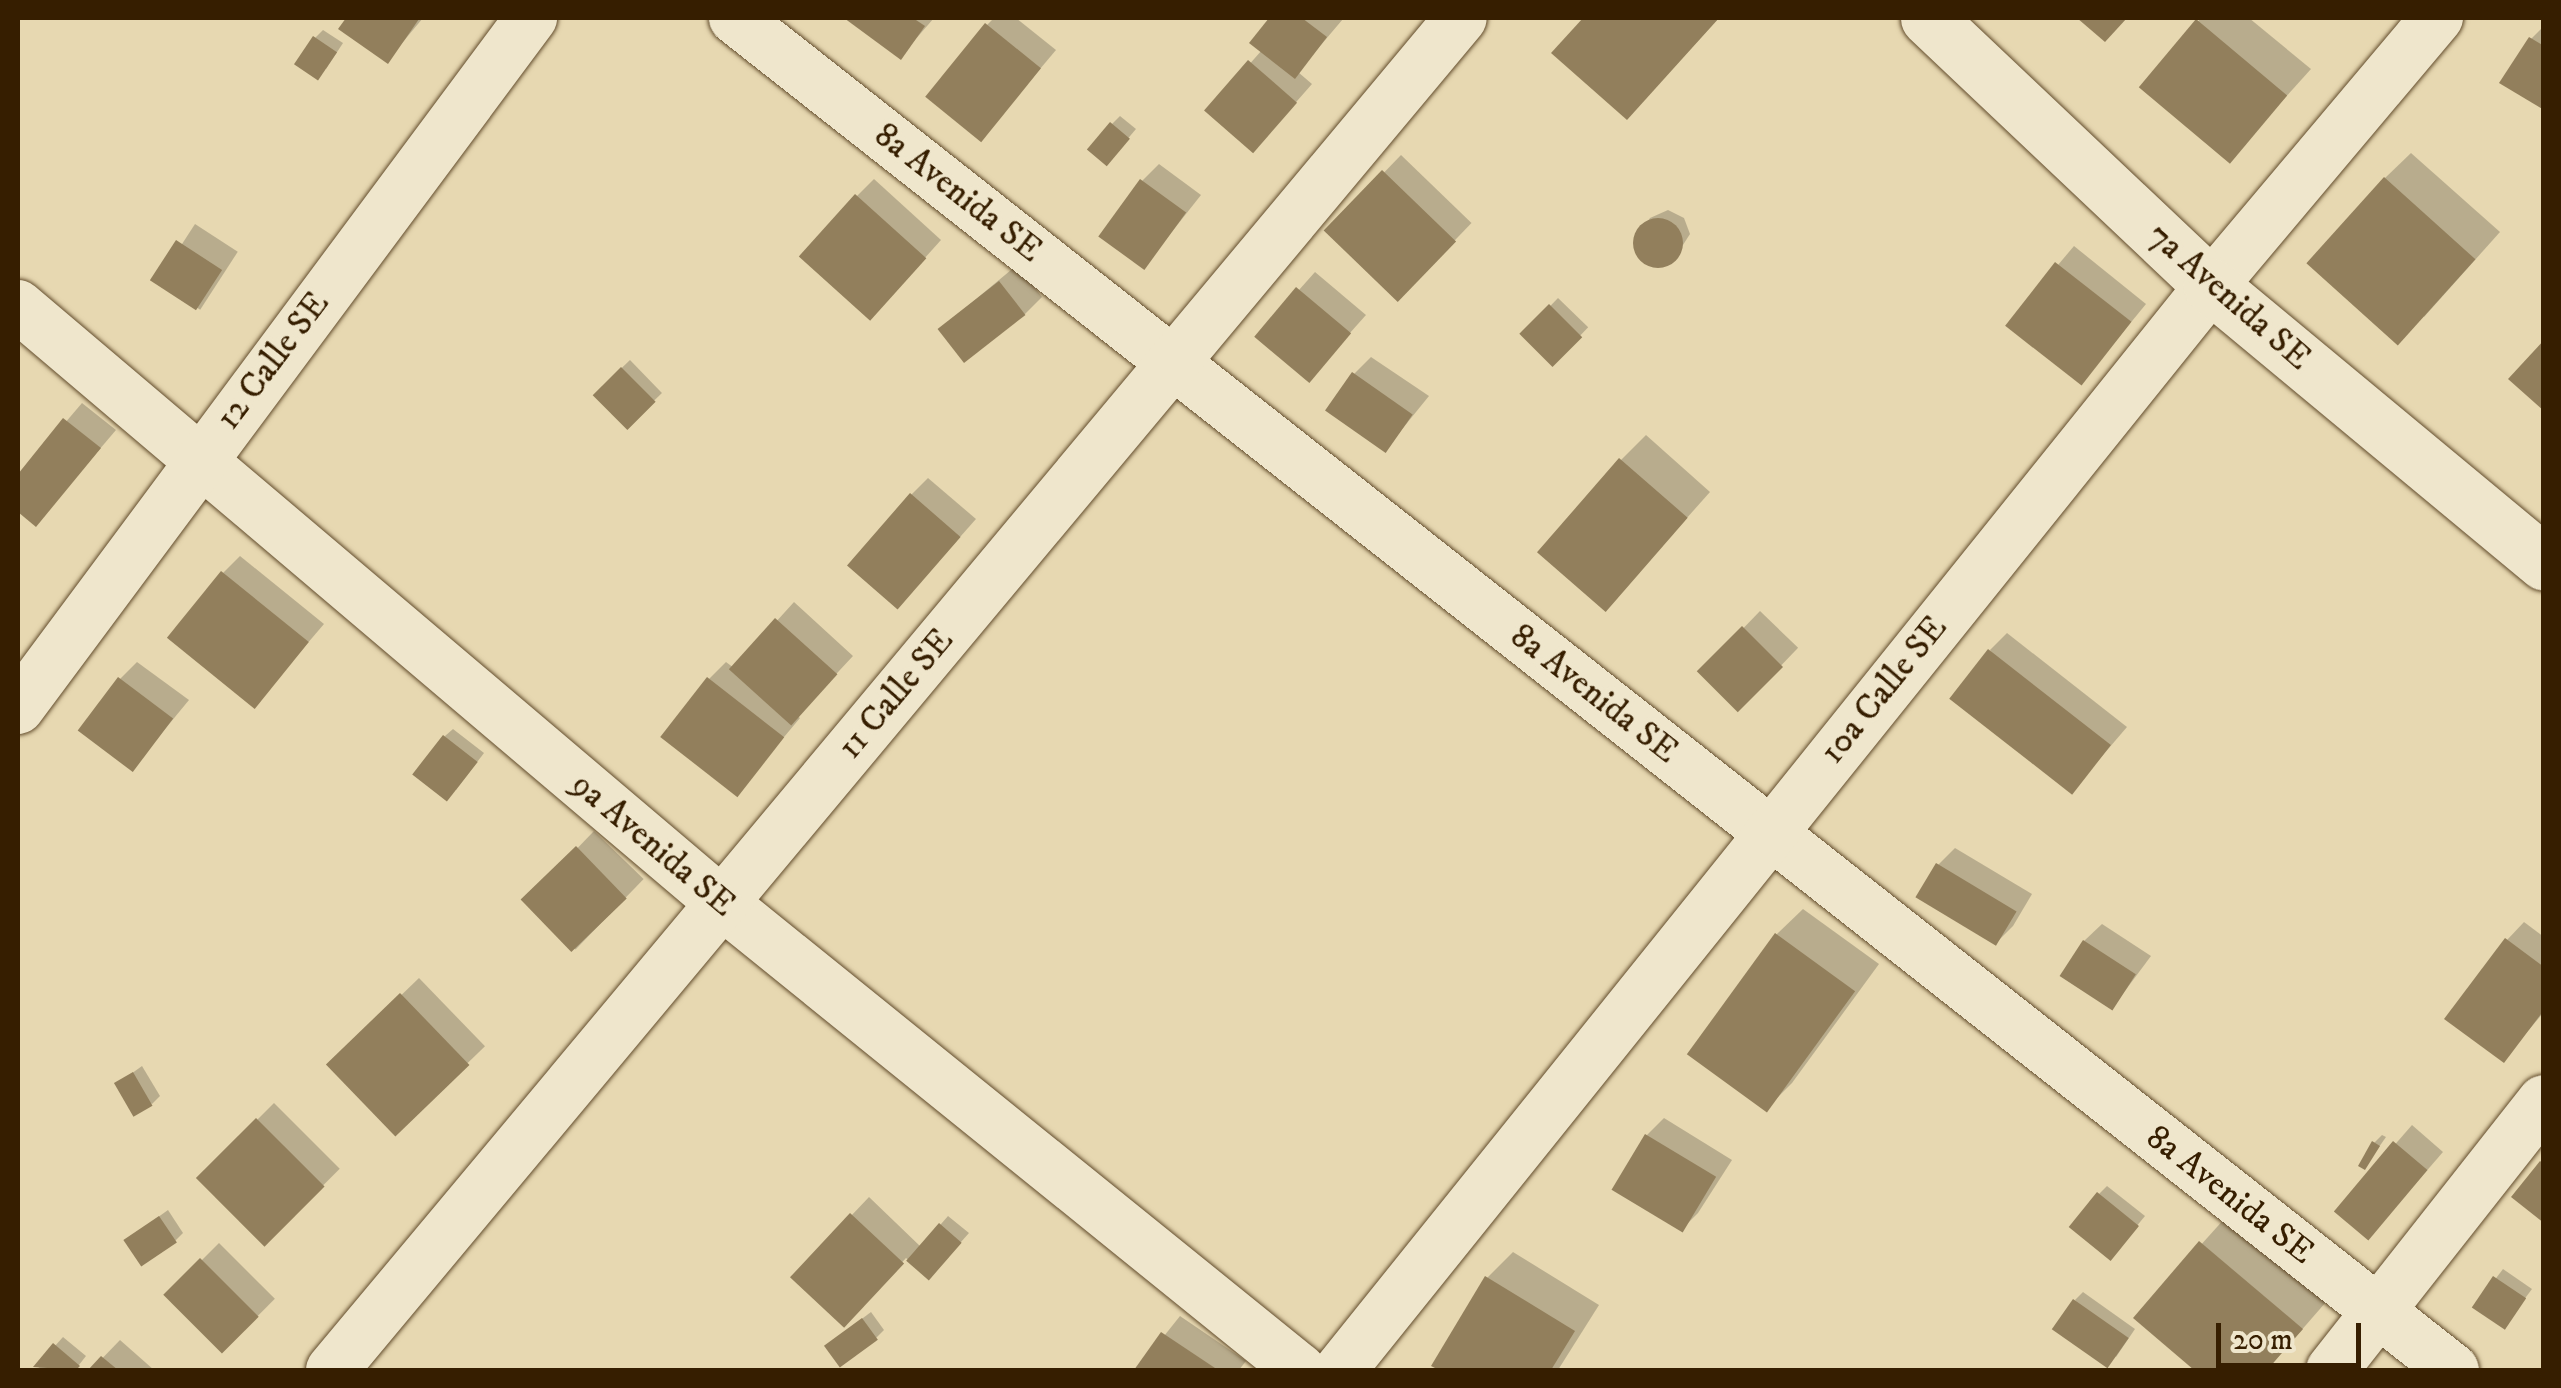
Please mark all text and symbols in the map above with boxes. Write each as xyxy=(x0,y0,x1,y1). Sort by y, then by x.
street label: 8a Avenida SE xyxy=(866,114,1050,272)
street label: 7a Avenida SE xyxy=(2139,215,2319,379)
street label: 12 Calle SE xyxy=(208,284,338,438)
street label: 10a Calle SE xyxy=(1812,608,1956,772)
street label: 8a Avenida SE xyxy=(1502,615,1686,773)
street label: 11 Calle SE xyxy=(829,620,963,768)
street label: 9a Avenida SE xyxy=(562,764,744,926)
street label: 8a Avenida SE xyxy=(2138,1116,2322,1274)
scale bar xyxy=(2221,1303,2366,1365)
text: 20 m xyxy=(2233,1322,2293,1359)

